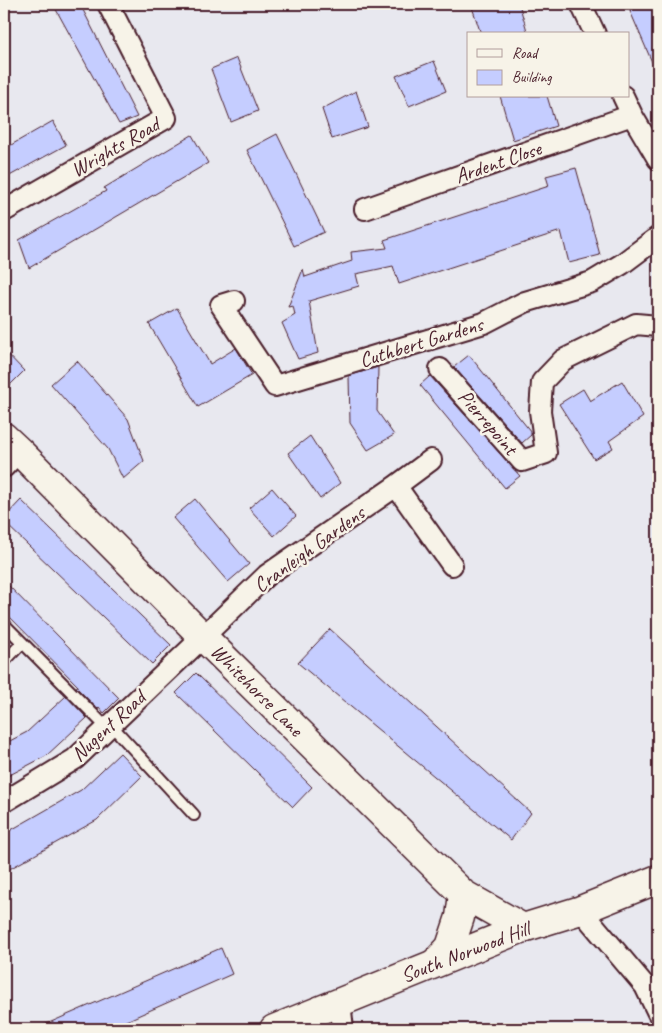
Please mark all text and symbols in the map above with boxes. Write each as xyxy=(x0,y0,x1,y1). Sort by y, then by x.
legend xyxy=(467,32,630,98)
text: Road xyxy=(512,44,539,63)
text: Building xyxy=(512,68,552,87)
street label: Wrights Road xyxy=(66,110,166,183)
street label: Ardent Close xyxy=(452,135,546,189)
street label: Cuthbert Gardens xyxy=(356,310,488,373)
street label: Pierrepoint xyxy=(452,384,525,462)
street label: Cranleigh Gardens xyxy=(248,499,371,598)
street label: Whitehorse Lane xyxy=(205,638,310,743)
street label: Nugent Road xyxy=(65,683,153,767)
street label: South Norwood Hill xyxy=(397,914,536,988)

